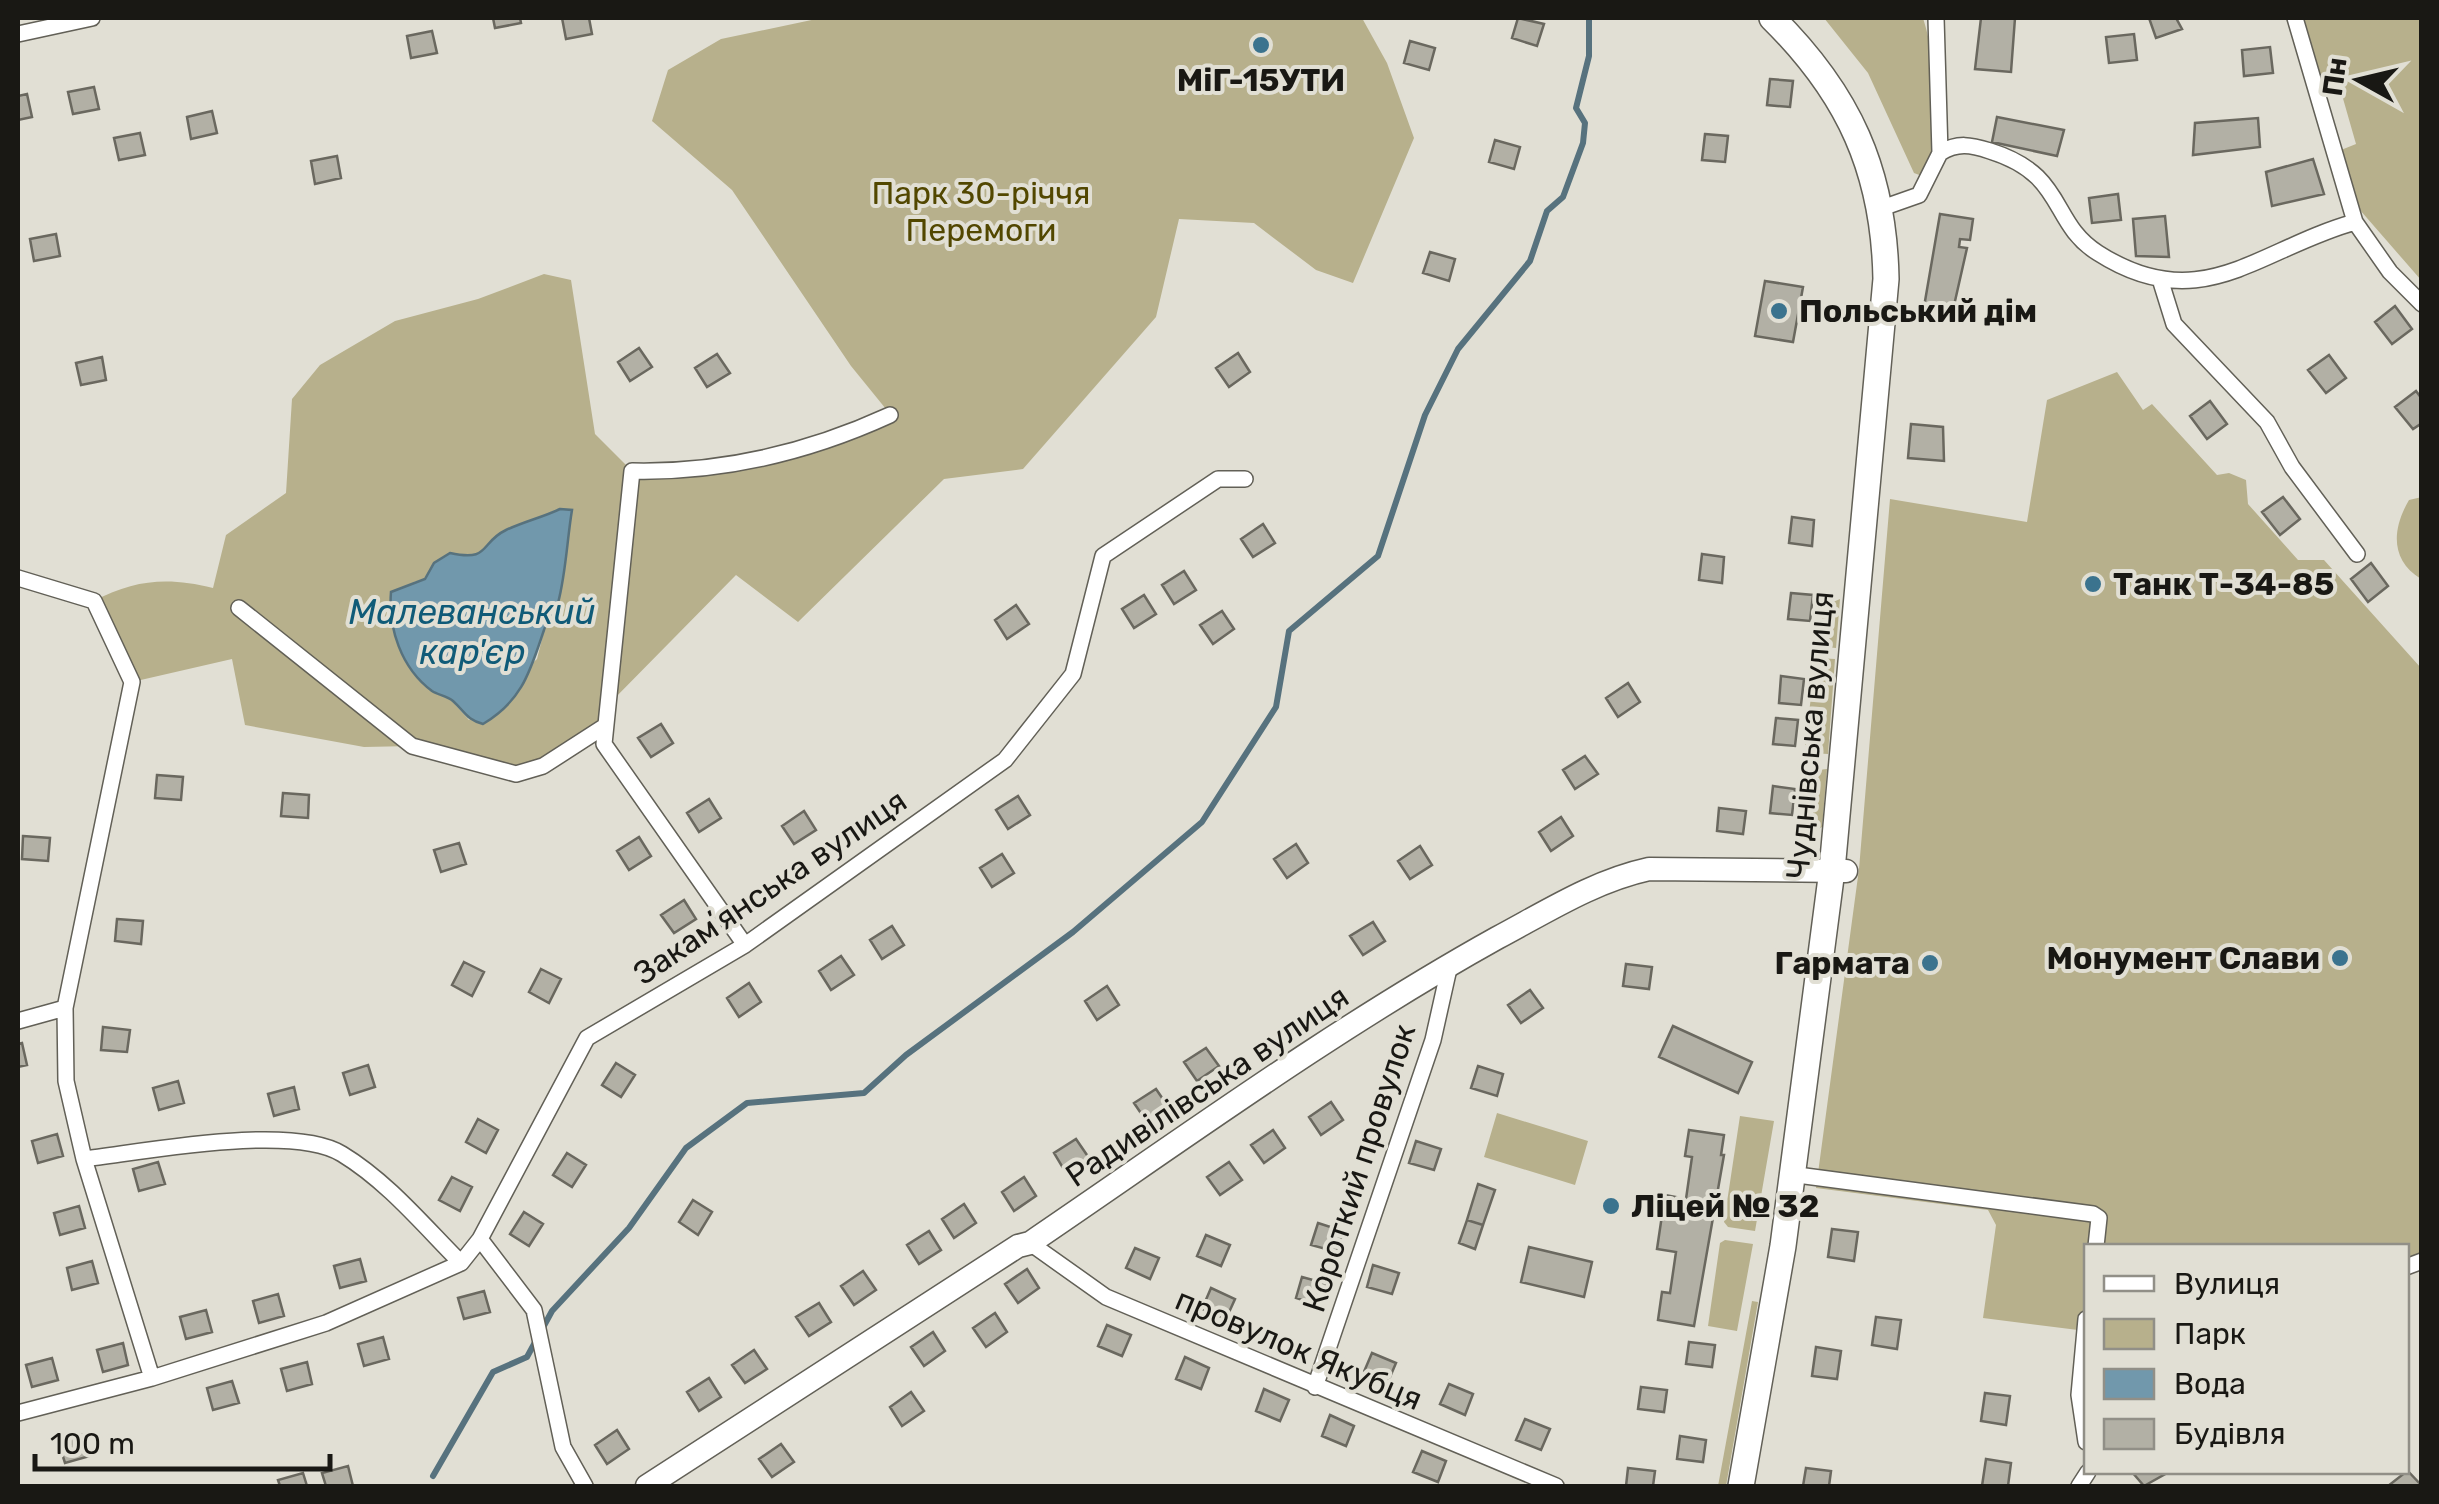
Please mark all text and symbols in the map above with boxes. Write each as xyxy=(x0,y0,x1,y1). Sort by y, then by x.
north arrow xyxy=(2309,30,2409,130)
marker: МіГ-15УТИ xyxy=(1250,34,1272,56)
text: Пн xyxy=(2316,55,2354,98)
place label: МіГ-15УТИ xyxy=(1177,61,1345,99)
park label: Парк 30-річчя Перемоги xyxy=(871,174,1091,249)
place label: Польський дім xyxy=(1799,292,2037,330)
marker: Польський дім xyxy=(1768,300,1790,322)
place label: Танк Т-34-85 xyxy=(2113,565,2334,603)
marker: Танк Т-34-85 xyxy=(2082,573,2104,595)
street label: Чуднівська вулиця xyxy=(1778,589,1842,881)
water label: Малеванський кар'єр xyxy=(348,591,596,673)
street label: Закамʼянська вулиця xyxy=(626,781,914,993)
place label: Монумент Слави xyxy=(2046,939,2320,977)
place label: Гармата xyxy=(1774,944,1910,982)
marker: Монумент Слави xyxy=(2329,947,2351,969)
marker: Гармата xyxy=(1919,952,1941,974)
street label: Радивілівська вулиця xyxy=(1058,977,1356,1195)
street label: Короткий провулок xyxy=(1294,1019,1424,1317)
place label: Ліцей № 32 xyxy=(1631,1187,1820,1225)
marker: Ліцей № 32 xyxy=(1600,1195,1622,1217)
legend xyxy=(2084,1244,2409,1474)
text: Вулиця xyxy=(2174,1266,2280,1302)
street label: провулок Якубця xyxy=(1170,1280,1428,1418)
text: Парк xyxy=(2174,1316,2246,1352)
text: Вода xyxy=(2174,1366,2246,1402)
scale bar xyxy=(35,1409,330,1471)
text: Будівля xyxy=(2174,1416,2285,1452)
text: 100 m xyxy=(50,1426,135,1462)

